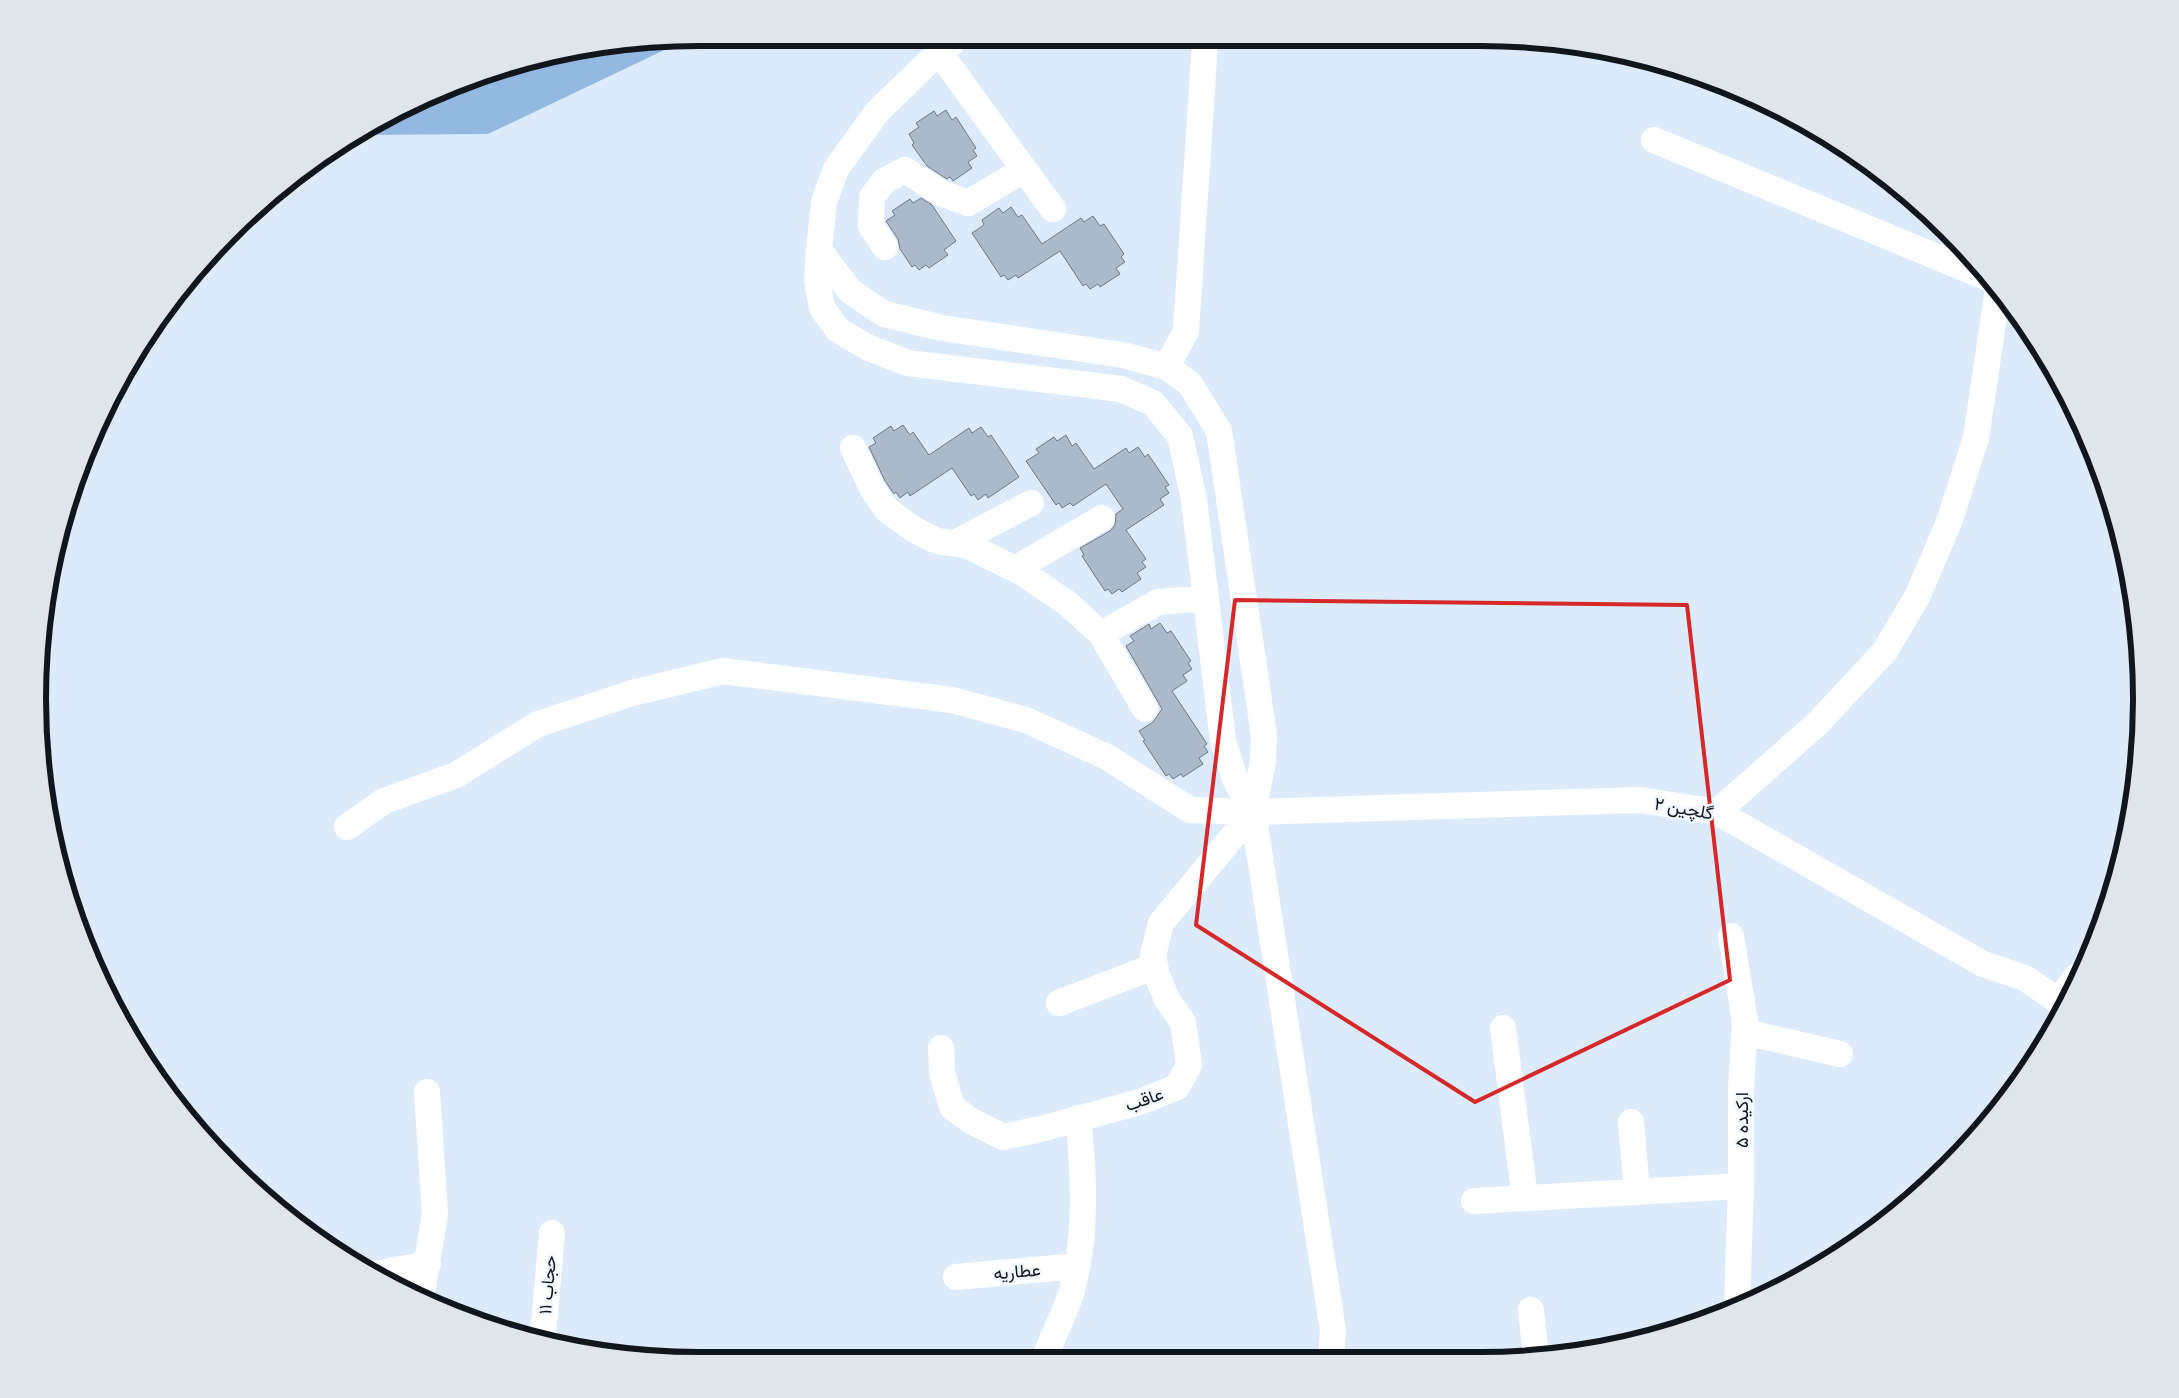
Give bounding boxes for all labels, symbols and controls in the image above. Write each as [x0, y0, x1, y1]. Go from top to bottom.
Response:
street label: گلچین ۲ [1652, 791, 1716, 825]
street label: عاقب [1121, 1081, 1167, 1117]
street label: ارکیده ۵ [1729, 1092, 1754, 1148]
street label: حجاب ۱۱ [532, 1254, 562, 1316]
street label: عطاریه [992, 1256, 1042, 1286]

